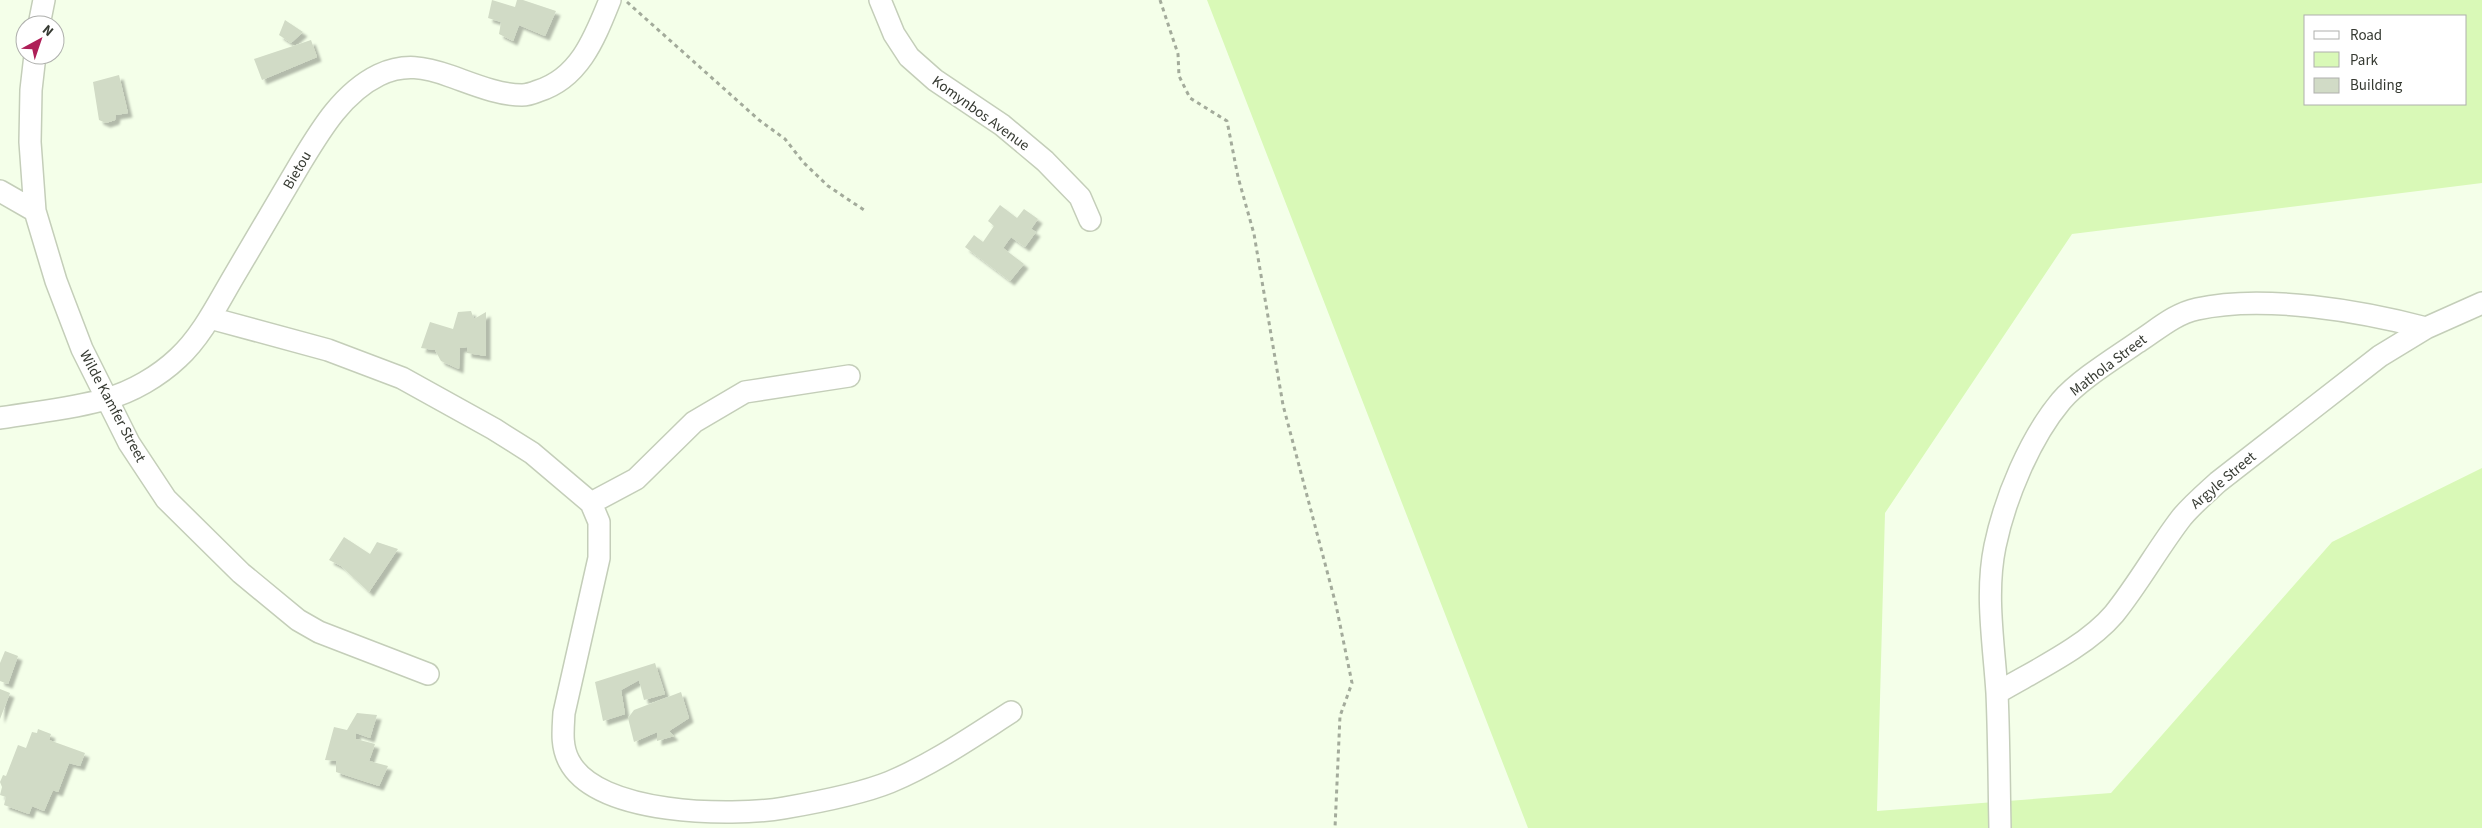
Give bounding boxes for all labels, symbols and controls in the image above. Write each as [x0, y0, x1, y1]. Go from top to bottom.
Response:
north arrow [15, 15, 65, 65]
legend [2304, 15, 2467, 105]
text: N [38, 20, 58, 41]
text: Road [2350, 25, 2382, 46]
text: Park [2350, 50, 2379, 71]
street label: Komynbos Avenue [928, 71, 1034, 156]
text: Building [2350, 75, 2403, 96]
street label: Bietou [278, 147, 317, 193]
street label: Mathola Street [2065, 329, 2151, 401]
street label: Wilde Kamfer Street [74, 346, 151, 466]
street label: Argyle Street [2186, 447, 2261, 514]

